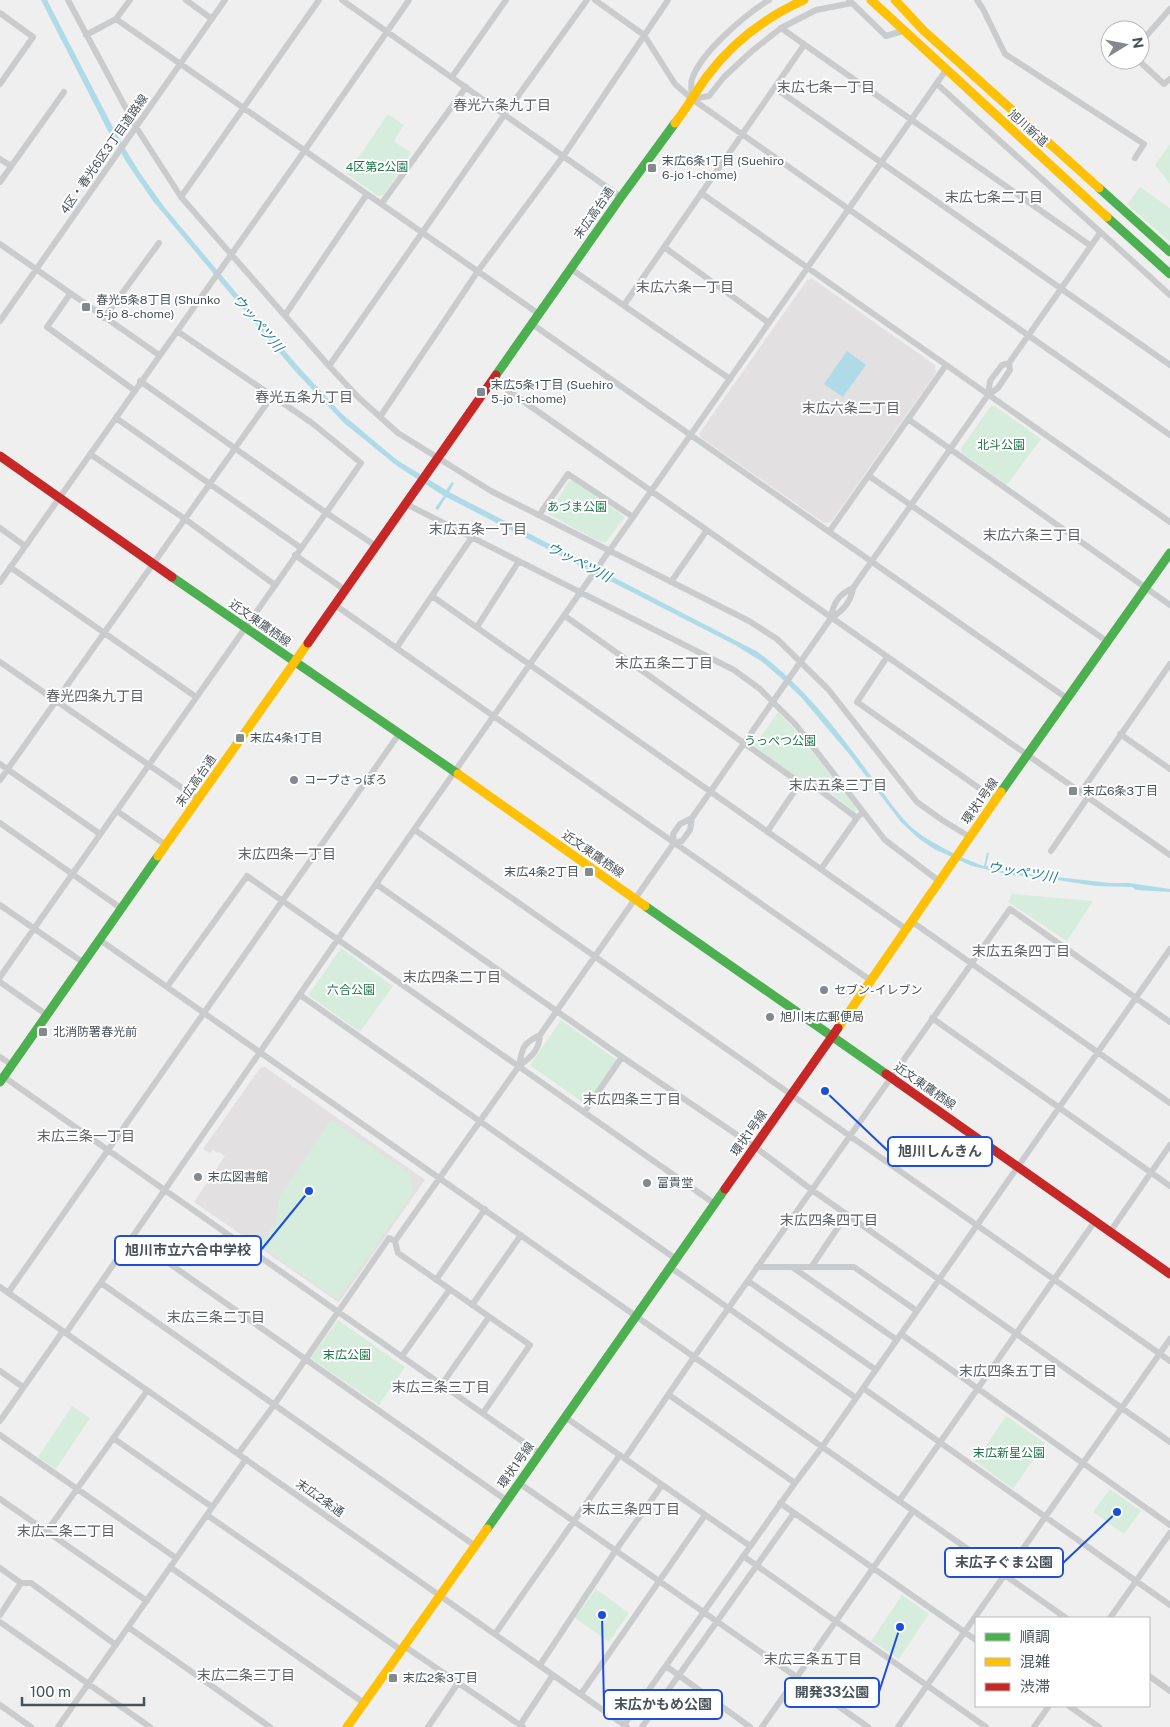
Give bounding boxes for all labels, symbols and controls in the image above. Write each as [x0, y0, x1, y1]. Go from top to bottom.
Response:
north arrow [1100, 20, 1150, 70]
text: N [1129, 36, 1147, 50]
district label: 末広七条一丁目 [777, 79, 875, 95]
street label: 4区・春光6区3丁目道路線 [57, 92, 151, 216]
district label: 春光六条九丁目 [453, 97, 551, 113]
street label: 旭川新道 [1005, 107, 1051, 149]
place label: 末広6条1丁目 (Suehiro 6-jo 1-chome) [662, 154, 784, 182]
park label: 4区第2公園 [346, 160, 408, 174]
marker: 末広6条1丁目 (Suehiro 6-jo 1-chome) [646, 162, 658, 174]
street label: 末広高台通 [571, 184, 617, 242]
district label: 末広七条二丁目 [945, 189, 1043, 205]
district label: 末広六条一丁目 [636, 279, 734, 295]
water label: ウッペツ川 [229, 291, 288, 356]
place label: 春光5条8丁目 (Shunko 5-jo 8-chome) [96, 293, 220, 321]
marker: 春光5条8丁目 (Shunko 5-jo 8-chome) [80, 301, 92, 313]
place label: 末広5条1丁目 (Suehiro 5-jo 1-chome) [491, 378, 613, 406]
marker: 末広5条1丁目 (Suehiro 5-jo 1-chome) [475, 386, 487, 398]
district label: 春光五条九丁目 [255, 389, 353, 405]
district label: 末広六条二丁目 [802, 400, 900, 416]
park label: 北斗公園 [977, 438, 1025, 452]
park label: あづま公園 [547, 500, 607, 514]
district label: 末広五条一丁目 [429, 521, 527, 537]
district label: 末広六条三丁目 [983, 527, 1081, 543]
water label: ウッペツ川 [544, 539, 616, 586]
street label: 近文東鷹栖線 [226, 597, 294, 649]
district label: 末広五条二丁目 [615, 655, 713, 671]
district label: 春光四条九丁目 [46, 688, 144, 704]
place label: 末広4条1丁目 [250, 731, 322, 745]
marker: 末広4条1丁目 [234, 732, 246, 744]
park label: うっぺつ公園 [744, 734, 816, 748]
street label: 末広高台通 [173, 752, 219, 810]
place label: コープさっぽろ [304, 773, 387, 787]
marker: コープさっぽろ [288, 774, 300, 786]
street label: 環状1号線 [959, 775, 1001, 827]
district label: 末広五条三丁目 [789, 777, 887, 793]
place label: 末広6条3丁目 [1083, 784, 1158, 798]
marker: 末広6条3丁目 [1067, 785, 1079, 797]
street label: 近文東鷹栖線 [559, 828, 627, 880]
district label: 末広四条一丁目 [238, 846, 336, 862]
water label: ウッペツ川 [986, 859, 1060, 886]
place label: 末広4条2丁目 [504, 865, 579, 879]
marker: 末広4条2丁目 [583, 866, 595, 878]
district label: 末広五条四丁目 [972, 943, 1070, 959]
district label: 末広四条二丁目 [403, 969, 501, 985]
park label: 六合公園 [327, 983, 375, 997]
place label: セブン-イレブン [834, 983, 923, 997]
marker: セブン-イレブン [818, 984, 830, 996]
place label: 旭川末広郵便局 [780, 1010, 864, 1024]
marker: 旭川末広郵便局 [764, 1011, 776, 1023]
place label: 北消防署春光前 [53, 1025, 137, 1039]
marker: 北消防署春光前 [37, 1026, 49, 1038]
street label: 近文東鷹栖線 [891, 1060, 959, 1112]
district label: 末広四条三丁目 [583, 1091, 681, 1107]
street label: 環状1号線 [728, 1107, 770, 1159]
district label: 末広三条一丁目 [37, 1128, 135, 1144]
callout: 旭川しんきん [888, 1137, 992, 1166]
text: 旭川しんきん [898, 1143, 982, 1159]
place label: 末広図書館 [208, 1170, 268, 1184]
marker: 末広図書館 [192, 1171, 204, 1183]
place label: 富貴堂 [657, 1176, 693, 1190]
marker: 富貴堂 [641, 1177, 653, 1189]
district label: 末広四条四丁目 [780, 1212, 878, 1228]
callout: 旭川市立六合中学校 [115, 1236, 261, 1265]
text: 旭川市立六合中学校 [125, 1242, 251, 1258]
district label: 末広三条二丁目 [167, 1309, 265, 1325]
park label: 末広公園 [323, 1348, 371, 1362]
district label: 末広四条五丁目 [959, 1363, 1057, 1379]
district label: 末広三条三丁目 [392, 1379, 490, 1395]
street label: 環状1号線 [495, 1439, 537, 1491]
park label: 末広新星公園 [973, 1446, 1045, 1460]
street label: 末広2条通 [293, 1476, 347, 1520]
district label: 末広三条四丁目 [582, 1501, 680, 1517]
district label: 末広二条二丁目 [17, 1523, 115, 1539]
callout: 末広子ぐま公園 [945, 1548, 1063, 1577]
text: 末広子ぐま公園 [955, 1554, 1053, 1570]
legend [975, 1617, 1150, 1707]
text: 順調 [1020, 1628, 1050, 1645]
district label: 末広三条五丁目 [764, 1651, 862, 1667]
text: 混雑 [1020, 1653, 1050, 1670]
district label: 末広二条三丁目 [197, 1667, 295, 1683]
place label: 末広2条3丁目 [403, 1671, 478, 1685]
marker: 末広2条3丁目 [387, 1672, 399, 1684]
scale bar [22, 1674, 145, 1706]
callout: 開発33公園 [785, 1678, 879, 1707]
text: 渋滞 [1020, 1678, 1050, 1695]
text: 100 m [30, 1683, 71, 1700]
text: 開発33公園 [795, 1684, 869, 1700]
callout: 末広かもめ公園 [604, 1690, 722, 1719]
text: 末広かもめ公園 [614, 1696, 712, 1712]

